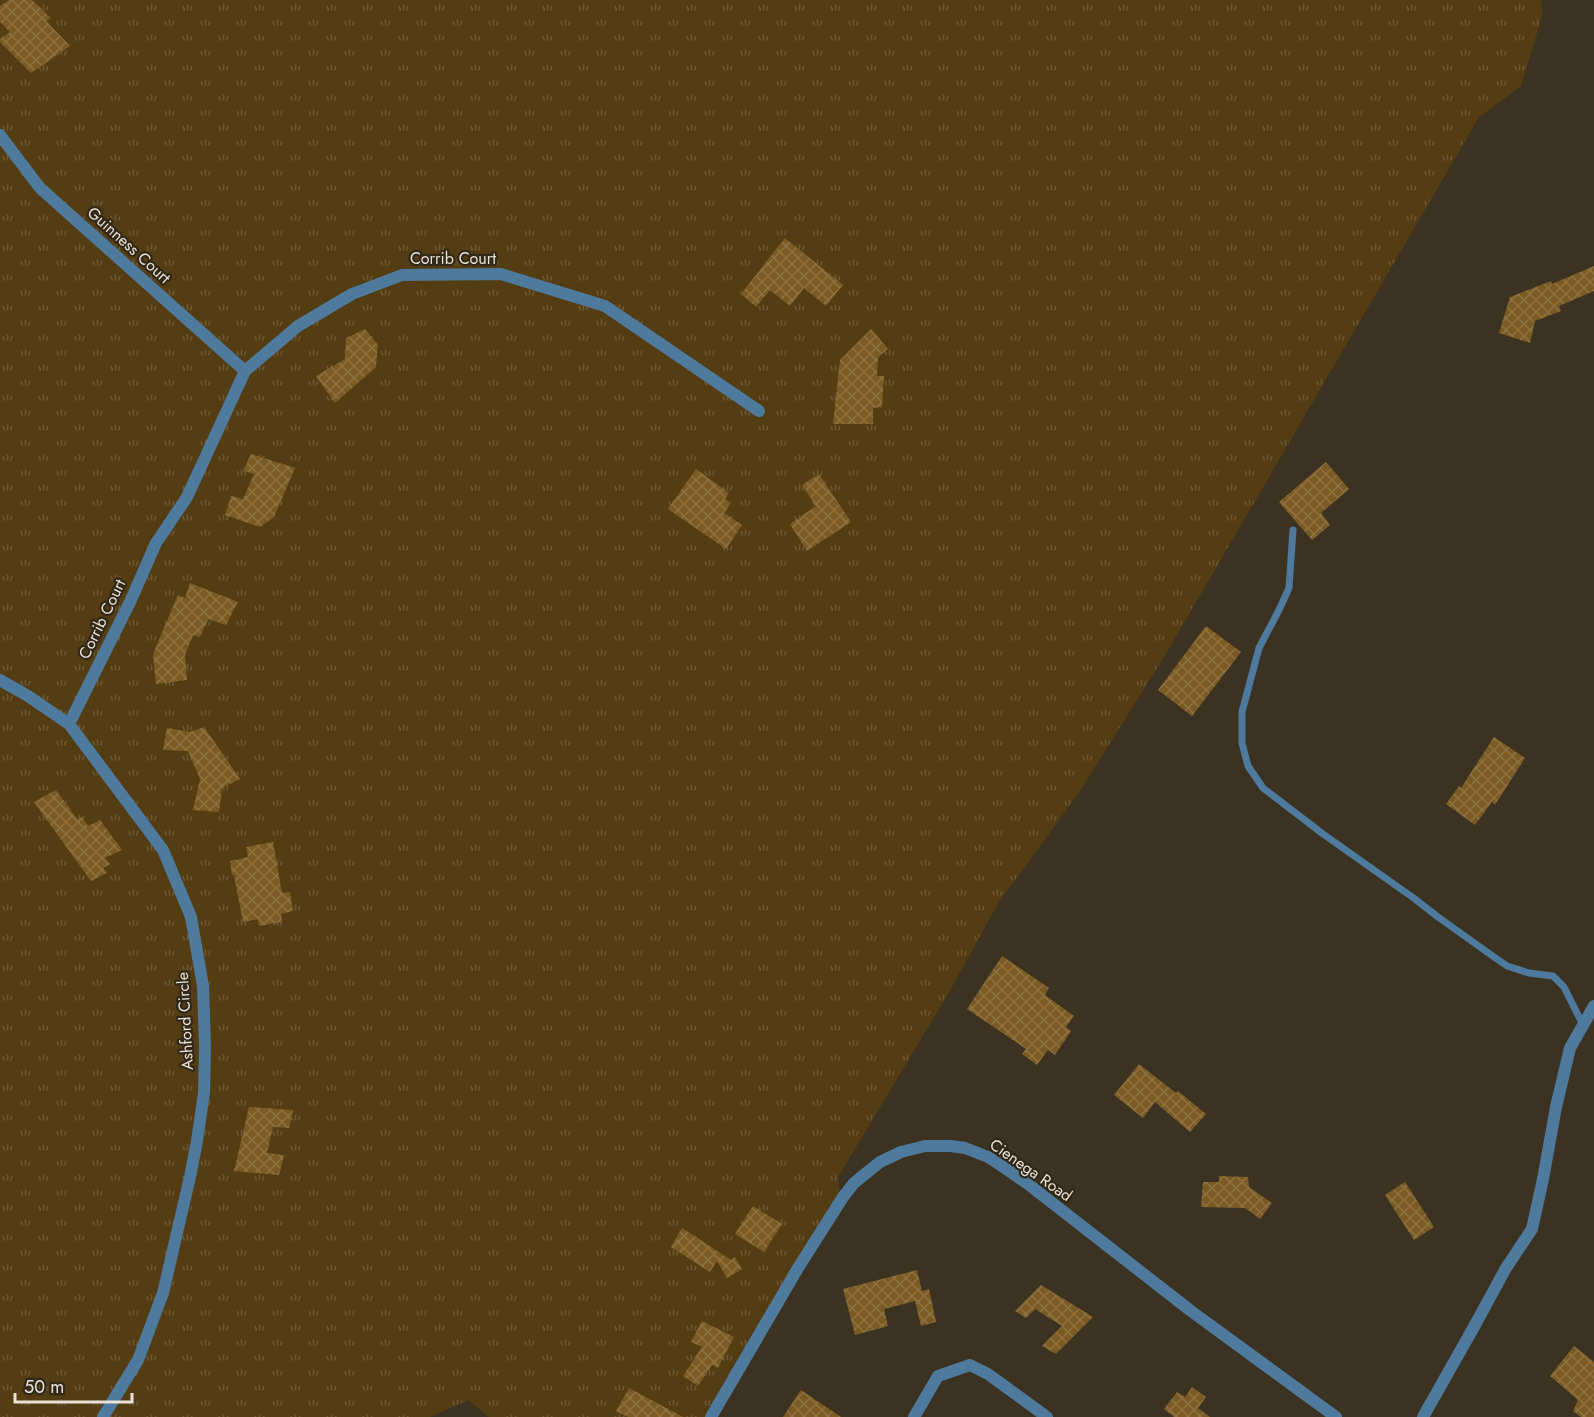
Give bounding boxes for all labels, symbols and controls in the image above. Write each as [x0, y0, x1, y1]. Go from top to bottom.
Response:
street label: Guinness Court [82, 201, 176, 289]
street label: Corrib Court [410, 247, 496, 270]
street label: Corrib Court [73, 575, 131, 663]
street label: Ashford Circle [171, 971, 199, 1071]
street label: Cienega Road [985, 1133, 1077, 1207]
scale bar [15, 1366, 132, 1404]
text: 50 m [24, 1374, 64, 1400]

